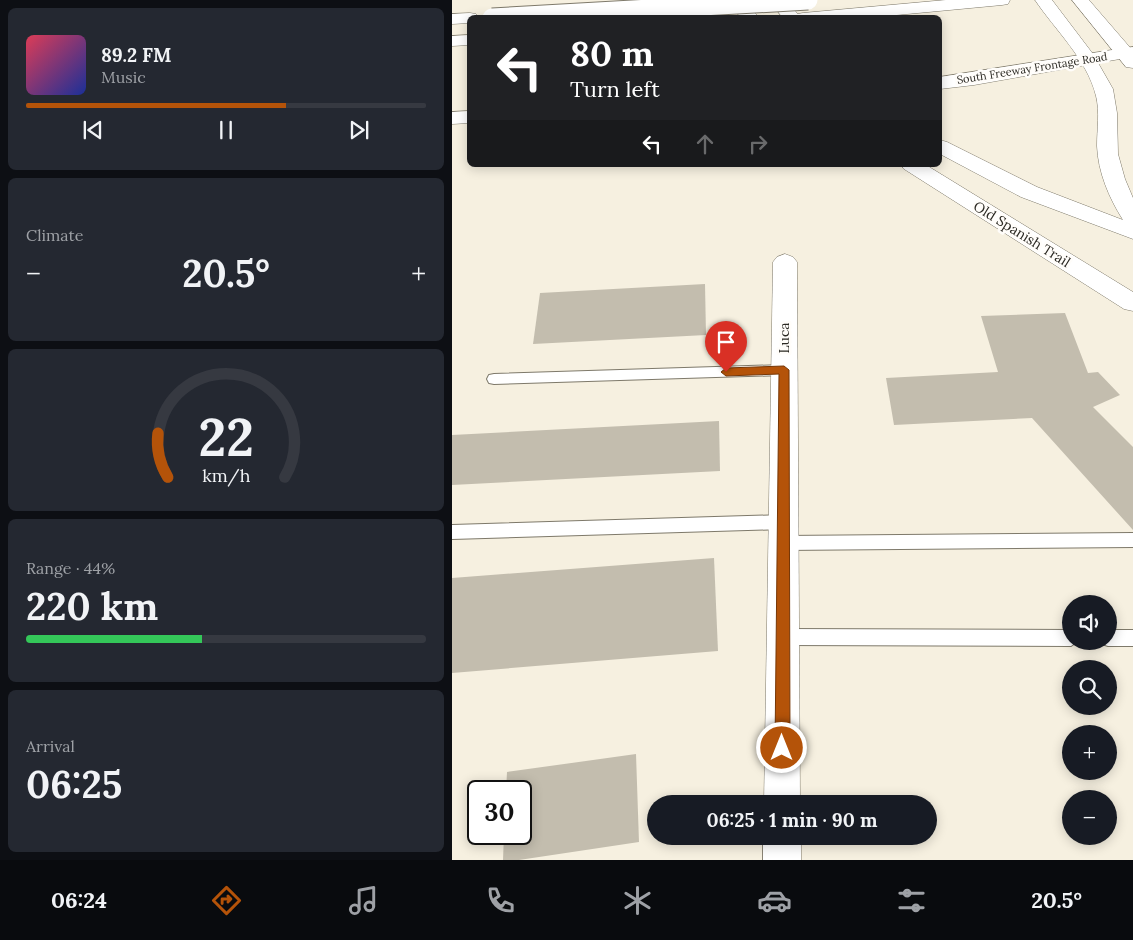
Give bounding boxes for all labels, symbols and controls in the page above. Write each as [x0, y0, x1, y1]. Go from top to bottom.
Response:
text: 80 m [570, 31, 654, 76]
icon: left [487, 35, 552, 100]
text: 89.2 FM [101, 43, 171, 67]
street label: South Freeway Frontage Road [956, 49, 1109, 87]
text: Music [101, 67, 146, 87]
text: Turn left [570, 75, 660, 103]
icon: previous [79, 116, 107, 144]
icon: pause [212, 116, 240, 144]
icon: next [345, 116, 373, 144]
icon: left [638, 130, 666, 158]
icon: ahead [691, 130, 719, 158]
icon: right [744, 130, 772, 158]
street label: Old Spanish Trail [970, 197, 1074, 271]
text: Climate [26, 225, 83, 245]
text: 20.5° [182, 249, 270, 297]
text: − [26, 256, 41, 292]
text: + [411, 256, 426, 292]
pin [705, 321, 747, 372]
street label: Luca [775, 322, 793, 354]
icon: arrive [712, 328, 740, 356]
text: 22 [198, 404, 254, 470]
text: km/h [202, 464, 250, 487]
text: Range · 44% [26, 558, 115, 578]
text: 220 km [26, 582, 158, 630]
map controls [1062, 595, 1117, 845]
button: sound [1062, 595, 1117, 650]
button: search [1062, 660, 1117, 715]
position arrow [755, 721, 807, 773]
button: + [1062, 725, 1117, 780]
text: Arrival [26, 736, 75, 756]
text: 06:25 [26, 760, 122, 808]
speed limit sign: 30 [467, 780, 532, 845]
button: − [1062, 790, 1117, 845]
text: 06:25 · 1 min · 90 m [707, 808, 877, 832]
icon: directions [209, 883, 244, 918]
icon: music [346, 883, 381, 918]
icon: phone [483, 883, 518, 918]
icon: climate [620, 883, 655, 918]
icon: car [757, 883, 792, 918]
icon: filters [894, 883, 929, 918]
text: 06:24 [51, 886, 107, 914]
text: 20.5° [1031, 886, 1082, 914]

